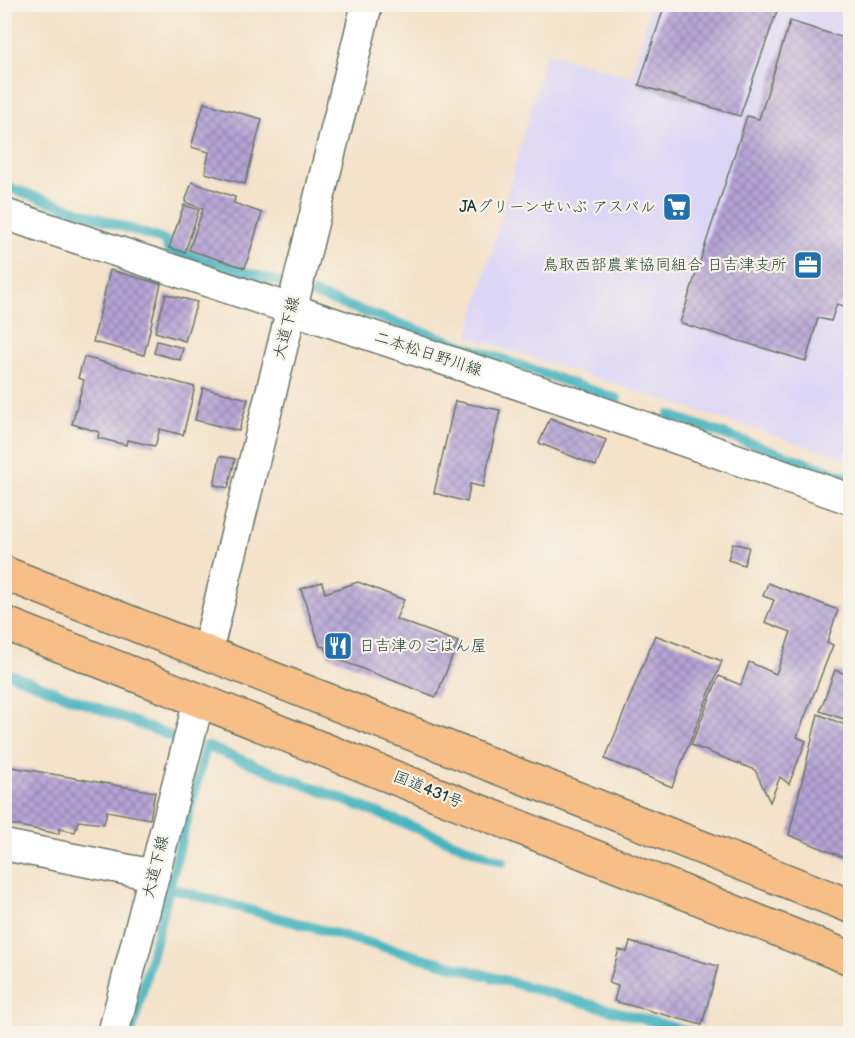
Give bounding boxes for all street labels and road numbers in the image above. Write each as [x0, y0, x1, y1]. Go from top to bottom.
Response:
street label: 大道下線 [270, 295, 304, 361]
street label: 二本松日野川線 [372, 328, 484, 380]
street label: 国道431号 [390, 767, 466, 813]
street label: 大道下線 [139, 834, 173, 900]

